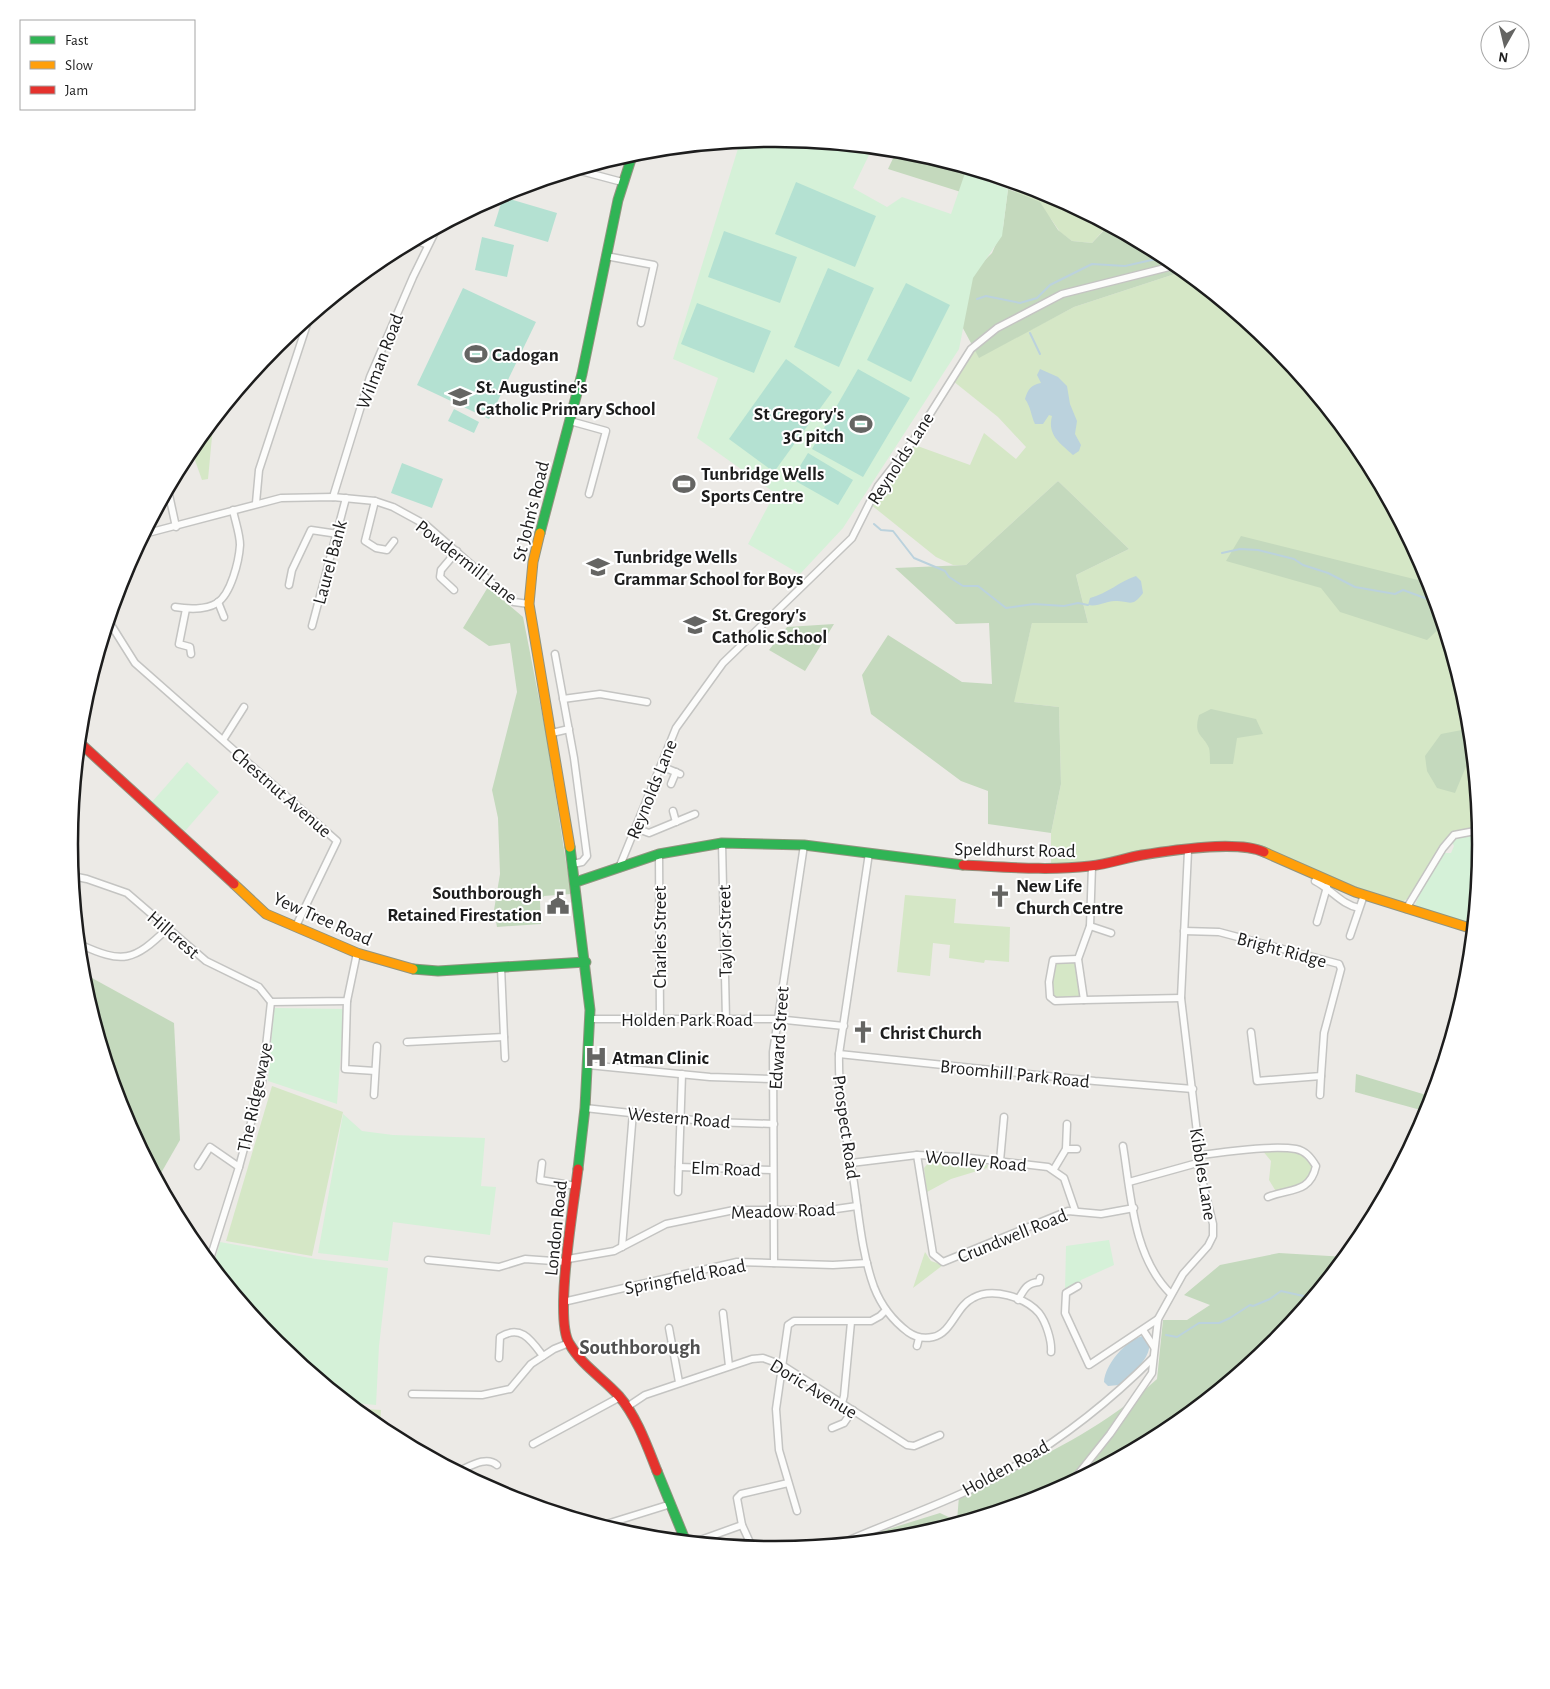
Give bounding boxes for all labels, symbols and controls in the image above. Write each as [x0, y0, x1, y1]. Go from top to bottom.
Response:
legend [20, 20, 195, 110]
north arrow [1480, 20, 1530, 70]
text: Fast [65, 33, 89, 48]
text: N [1498, 49, 1509, 64]
text: Slow [65, 58, 93, 73]
text: Jam [65, 83, 88, 98]
street label: Wilman Road [353, 311, 407, 412]
sports icon: Cadogan [463, 341, 489, 367]
place label: Cadogan [492, 346, 559, 365]
place label: St. Augustine's Catholic Primary School [476, 378, 656, 419]
school or university icon: St. Augustine's Catholic Primary School [447, 384, 473, 410]
place label: St Gregory's 3G pitch [754, 405, 844, 446]
street label: Reynolds Lane [865, 409, 938, 508]
sports icon: St Gregory's 3G pitch [848, 411, 874, 437]
street label: St John's Road [510, 459, 553, 563]
place label: Tunbridge Wells Sports Centre [701, 465, 824, 506]
sports icon: Tunbridge Wells Sports Centre [671, 471, 697, 497]
street label: Powdermill Lane [412, 517, 520, 607]
street label: Laurel Bank [310, 518, 351, 606]
place label: Tunbridge Wells Grammar School for Boys [614, 548, 803, 589]
school or university icon: Tunbridge Wells Grammar School for Boys [585, 554, 611, 580]
place label: St. Gregory's Catholic School [712, 606, 827, 647]
school or university icon: St. Gregory's Catholic School [682, 612, 708, 638]
street label: Reynolds Lane [624, 737, 681, 842]
street label: Chestnut Avenue [227, 745, 335, 842]
street label: Speldhurst Road [954, 840, 1076, 861]
place label: New Life Church Centre [1016, 877, 1123, 918]
church icon: New Life Church Centre [987, 883, 1013, 909]
place label: Southborough Retained Firestation [387, 884, 542, 925]
street label: Taylor Street [715, 885, 736, 977]
street label: Charles Street [651, 886, 670, 988]
street label: Yew Tree Road [270, 889, 375, 950]
public building icon: Southborough Retained Firestation [545, 890, 571, 916]
street label: Hillcrest [143, 908, 203, 963]
street label: Bright Ridge [1235, 929, 1329, 972]
street label: Edward Street [766, 986, 793, 1090]
street label: Holden Park Road [621, 1011, 753, 1030]
church icon: Christ Church [850, 1019, 876, 1045]
place label: Christ Church [880, 1024, 982, 1043]
street label: The Ridgewaye [235, 1041, 276, 1154]
hospital icon: Atman Clinic [583, 1044, 609, 1070]
place label: Atman Clinic [612, 1049, 710, 1068]
street label: Broomhill Park Road [939, 1057, 1091, 1092]
street label: Prospect Road [829, 1074, 862, 1181]
street label: Western Road [627, 1105, 731, 1132]
street label: Kibbles Lane [1186, 1127, 1219, 1222]
street label: Woolley Road [924, 1148, 1028, 1175]
street label: Elm Road [691, 1159, 761, 1180]
street label: London Road [542, 1179, 571, 1277]
street label: Meadow Road [730, 1200, 836, 1223]
street label: Crundwell Road [955, 1206, 1070, 1267]
street label: Springfield Road [623, 1256, 748, 1299]
district label: Southborough [579, 1337, 701, 1358]
street label: Doric Avenue [766, 1356, 860, 1423]
street label: Holden Road [959, 1437, 1052, 1500]

